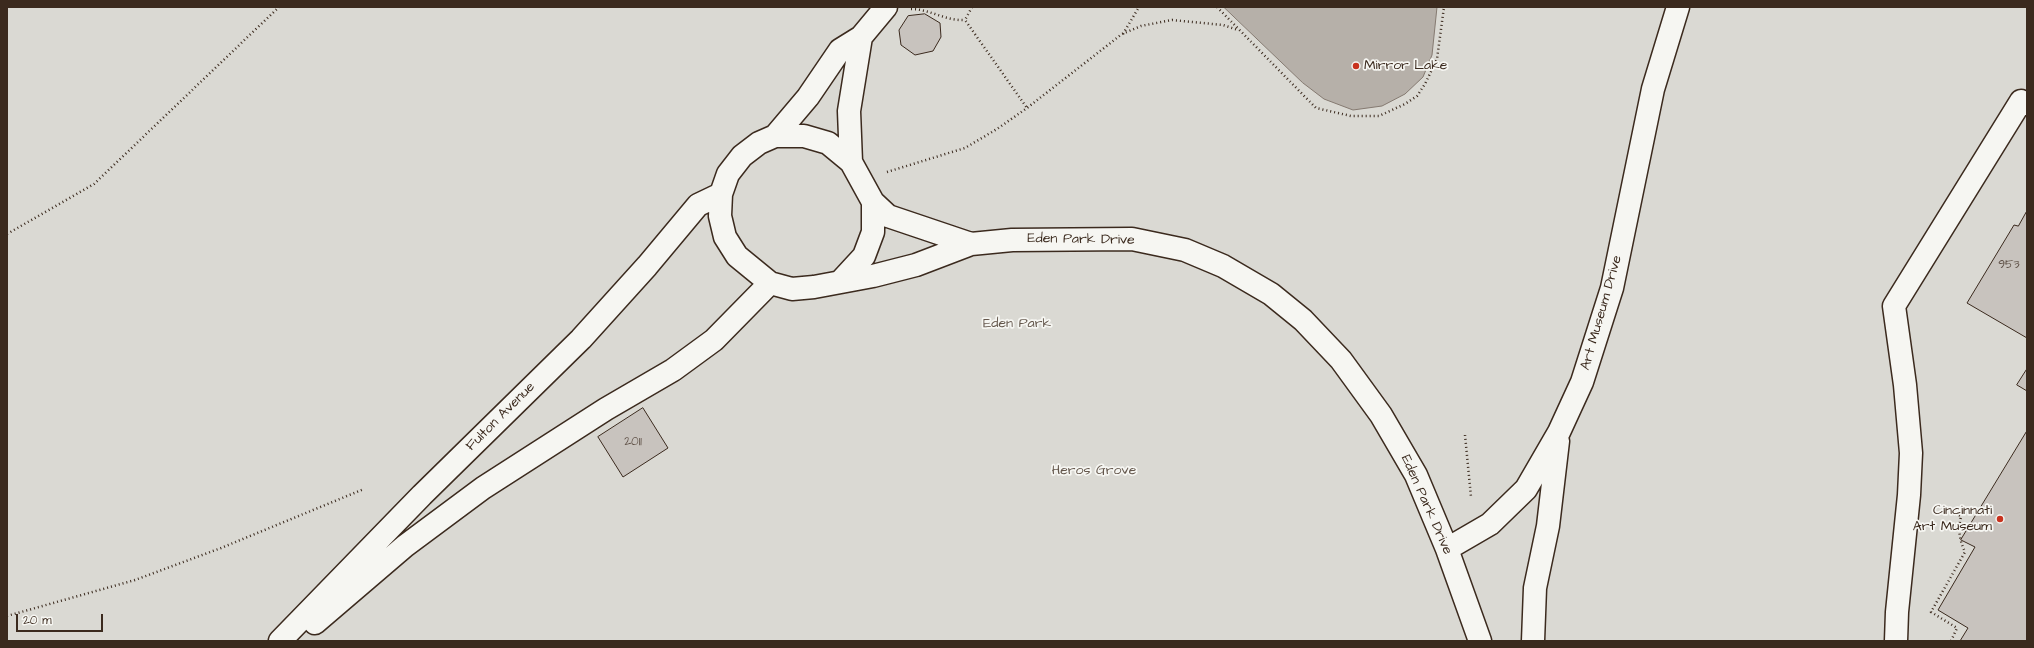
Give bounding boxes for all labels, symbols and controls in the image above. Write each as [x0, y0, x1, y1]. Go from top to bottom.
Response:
place label: Mirror Lake [1364, 58, 1447, 74]
marker: Mirror Lake [1351, 61, 1361, 71]
street label: Eden Park Drive [1027, 231, 1135, 249]
street label: Art Museum Drive [1578, 254, 1626, 372]
house number: 953 [1998, 258, 2020, 272]
park label: Eden Park [983, 316, 1051, 332]
street label: Fulton Avenue [463, 379, 539, 455]
house number: 2011 [624, 435, 642, 449]
street label: Eden Park Drive [1396, 453, 1456, 557]
park label: Heros Grove [1052, 463, 1136, 479]
place label: Cincinnati Art Museum [1913, 503, 1992, 536]
marker: Cincinnati Art Museum [1995, 514, 2005, 524]
scale bar [18, 606, 105, 632]
text: 20 m [23, 612, 52, 629]

